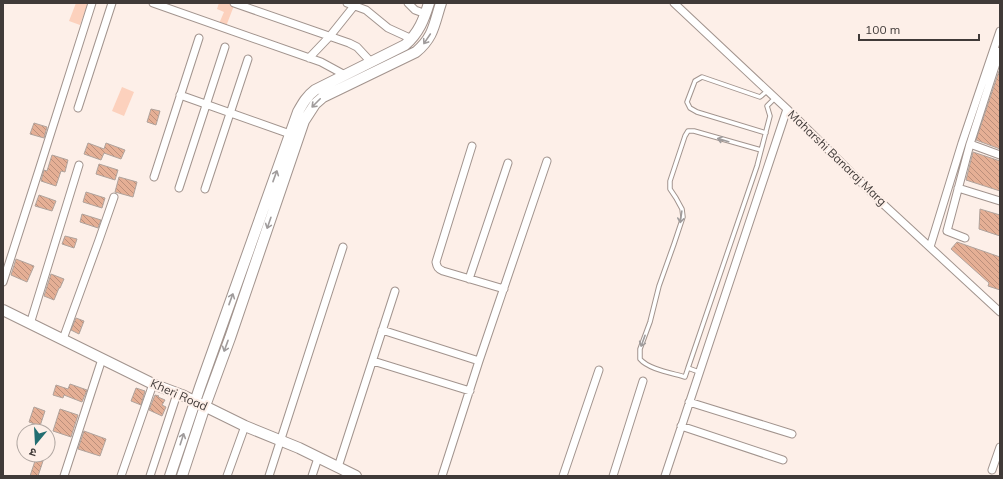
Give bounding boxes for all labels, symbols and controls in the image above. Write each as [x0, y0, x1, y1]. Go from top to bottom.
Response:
scale bar [859, 16, 979, 42]
text: 100 m [865, 22, 900, 37]
one-way arrow [423, 33, 431, 45]
one-way arrow [311, 99, 321, 108]
street label: Maharshi Banaraj Marg [785, 107, 890, 209]
one-way arrow [717, 135, 730, 143]
one-way arrow [272, 170, 279, 183]
one-way arrow [677, 211, 685, 224]
one-way arrow [264, 217, 272, 229]
one-way arrow [228, 293, 236, 305]
one-way arrow [639, 335, 646, 348]
one-way arrow [222, 340, 230, 352]
street label: Kheri Road [148, 375, 210, 414]
north arrow [16, 423, 56, 463]
one-way arrow [179, 433, 187, 445]
text: उ [27, 445, 38, 460]

